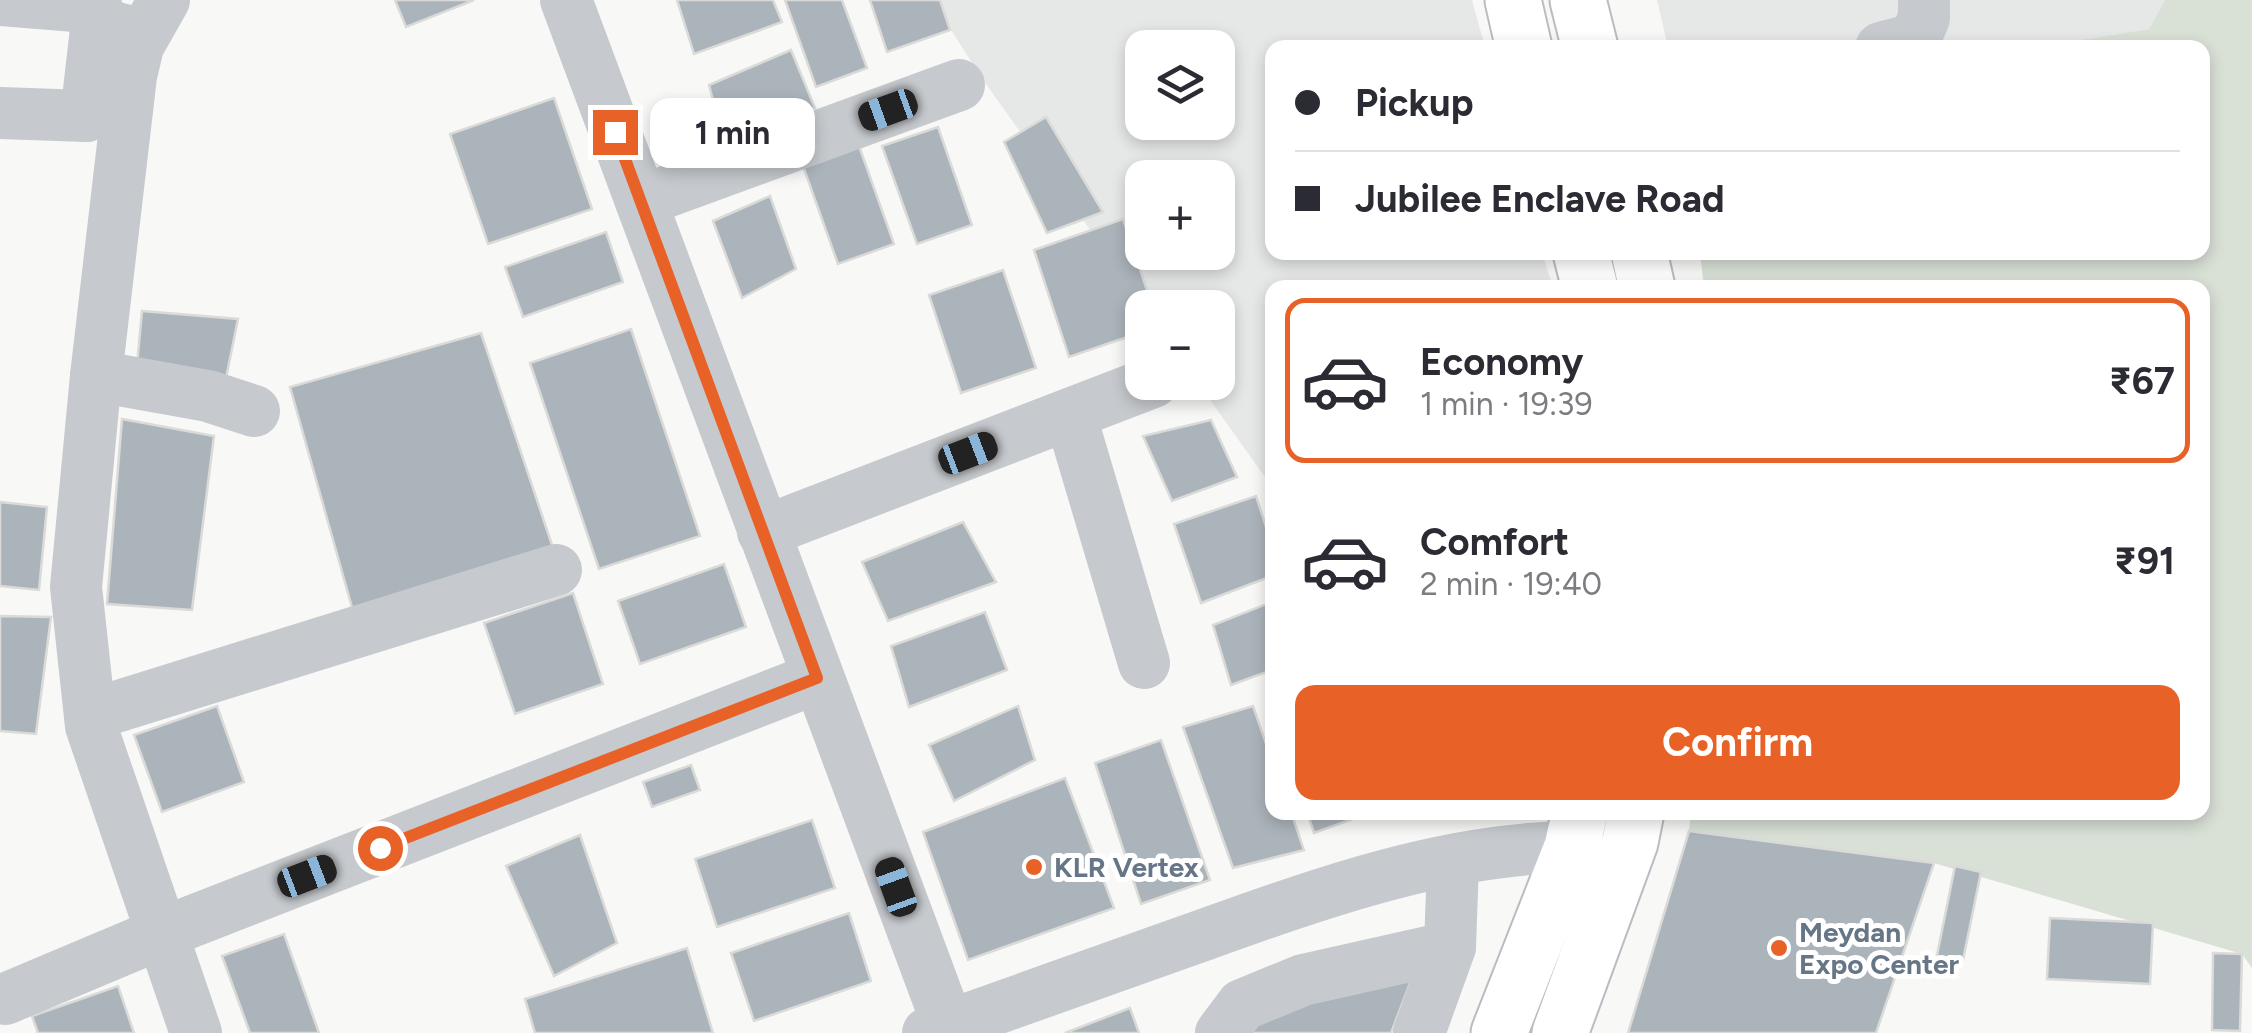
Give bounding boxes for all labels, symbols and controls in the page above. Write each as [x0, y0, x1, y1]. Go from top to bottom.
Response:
map controls [1125, 30, 1235, 400]
button: layers [1125, 30, 1235, 140]
text: Pickup [1355, 80, 1473, 126]
car [855, 86, 921, 134]
callout: 1 min [650, 97, 815, 167]
route end [593, 110, 638, 155]
text: 1 min [695, 114, 770, 152]
button: + [1125, 160, 1235, 270]
text: Jubilee Enclave Road [1355, 176, 1725, 222]
button: − [1125, 290, 1235, 400]
icon: car [1300, 336, 1390, 426]
text: Economy [1420, 339, 1583, 385]
text: ₹67 [2109, 358, 2175, 404]
text: 1 min · 19:39 [1420, 385, 1593, 423]
car [935, 428, 1001, 478]
icon: car [1300, 516, 1390, 606]
text: Comfort [1420, 519, 1569, 565]
text: ₹91 [2114, 538, 2175, 584]
text: 2 min · 19:40 [1420, 565, 1602, 603]
button: Confirm [1295, 685, 2180, 800]
route start [358, 826, 403, 871]
place label: KLR Vertex [1054, 850, 1199, 884]
car [274, 851, 340, 901]
car [872, 854, 920, 920]
marker: KLR Vertex [1023, 856, 1045, 878]
place label: Meydan Expo Center [1799, 915, 1959, 981]
marker: Meydan Expo Center [1768, 937, 1790, 959]

